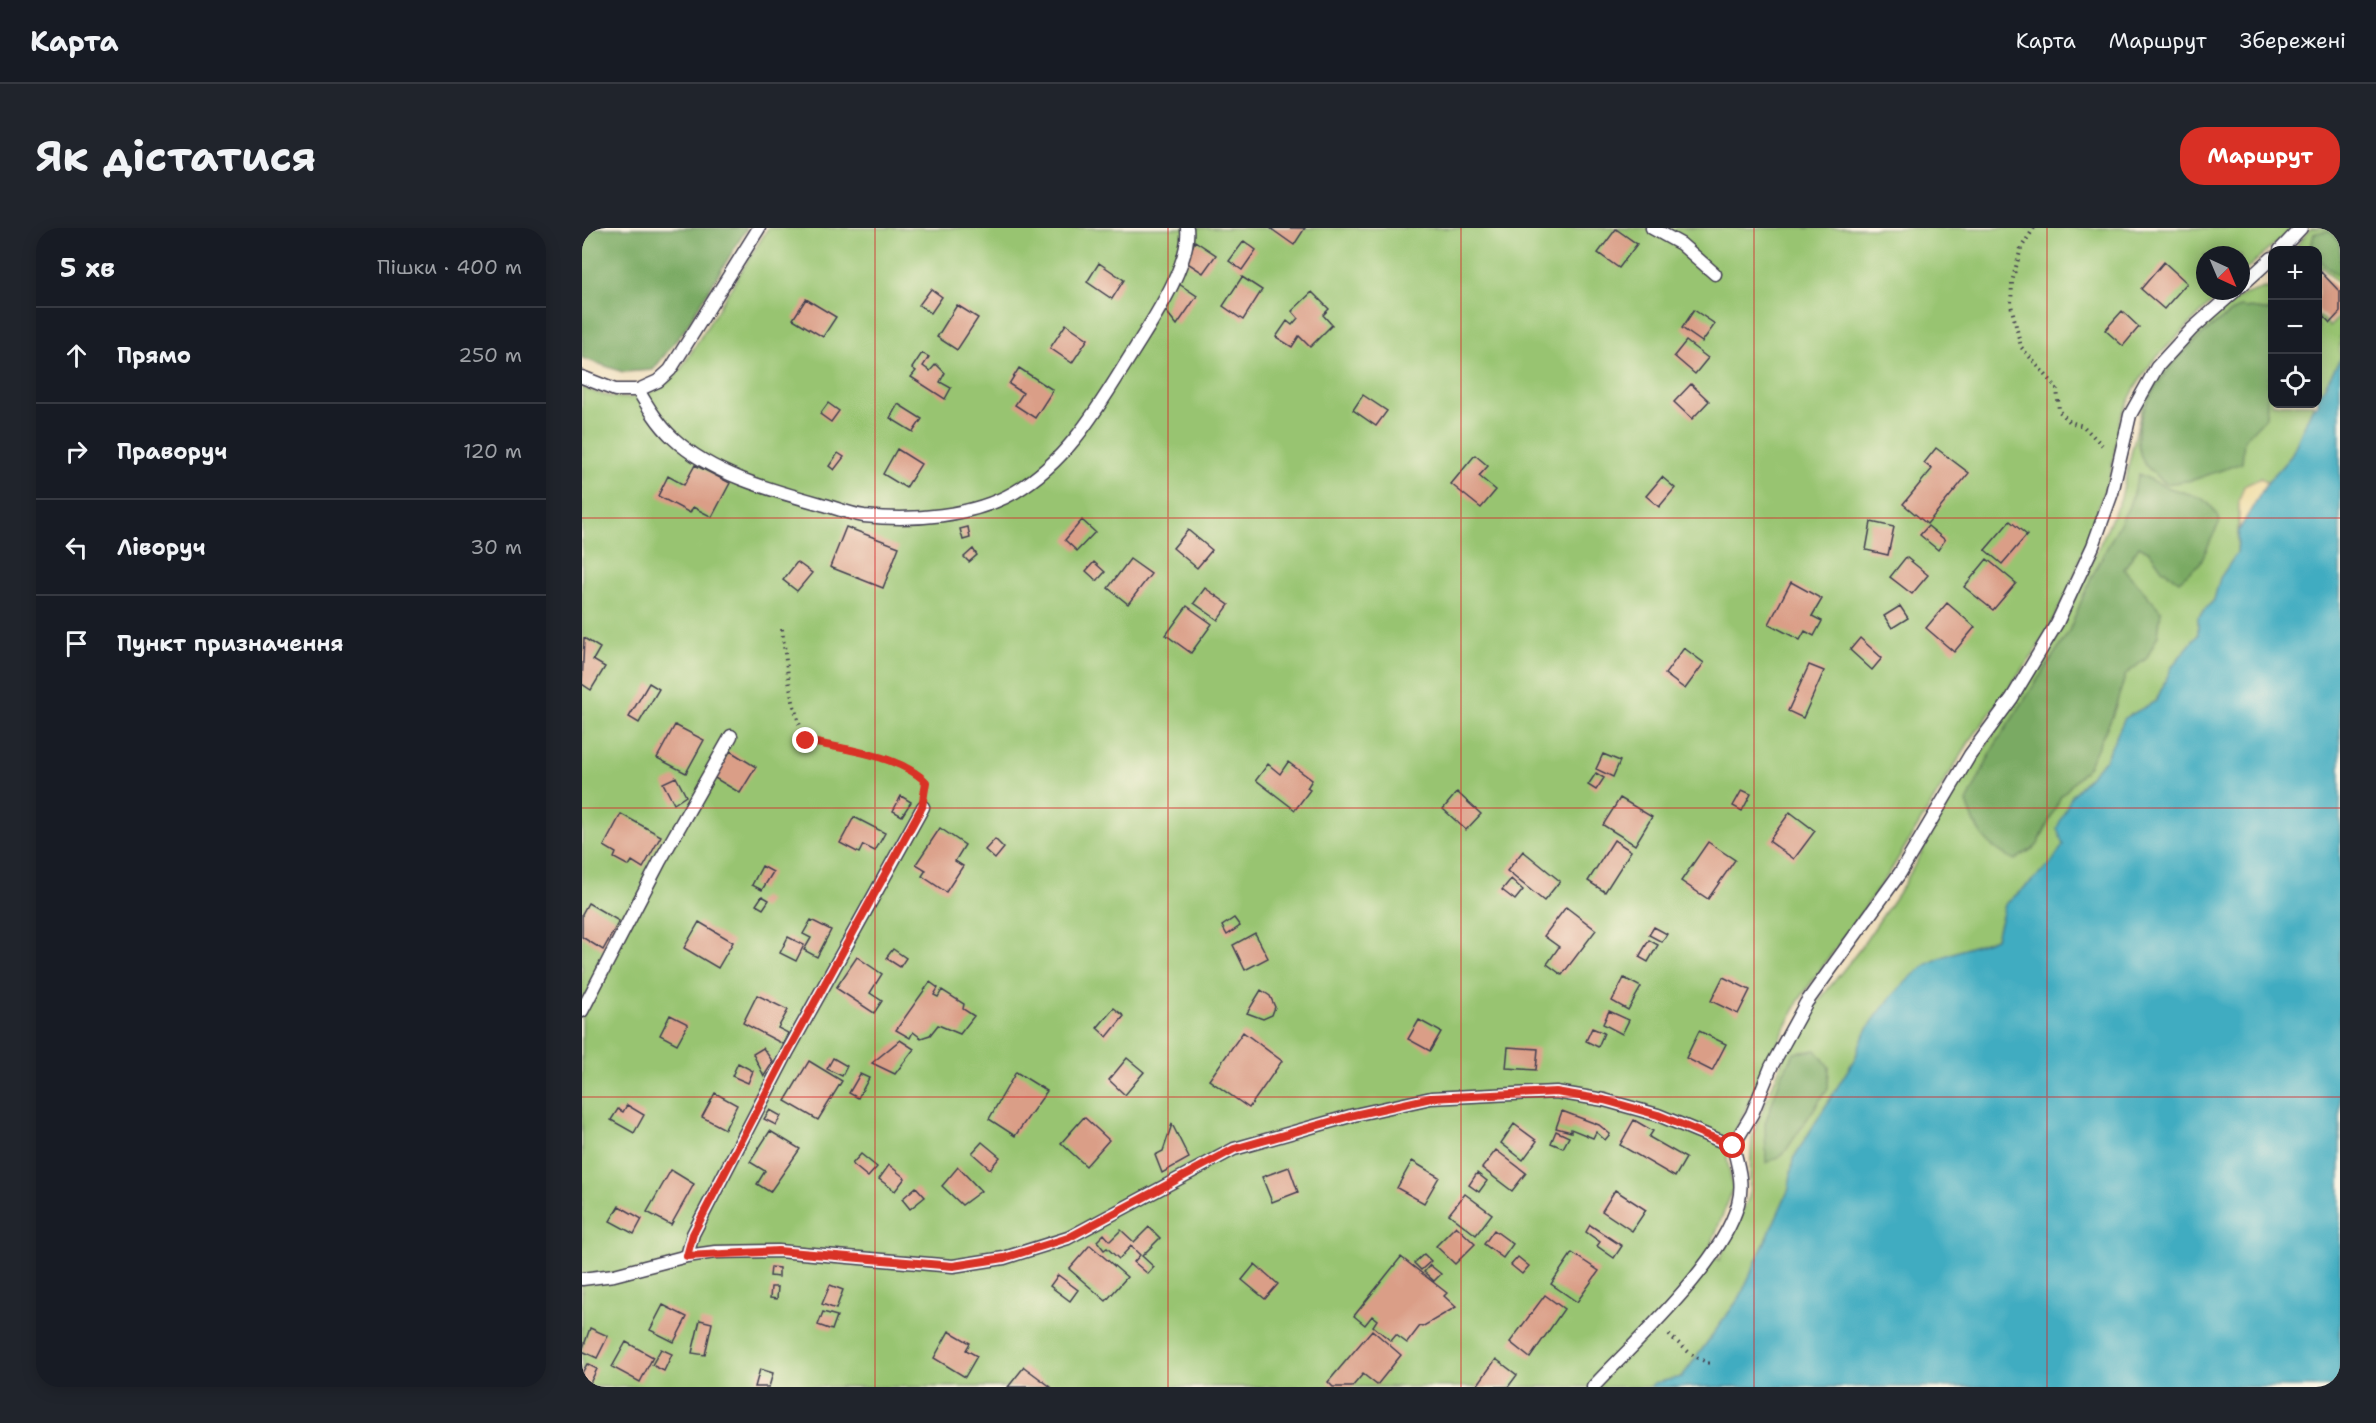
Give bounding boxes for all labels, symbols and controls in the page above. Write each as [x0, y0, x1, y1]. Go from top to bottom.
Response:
text: Карта [30, 22, 119, 60]
text: Карта [2016, 27, 2076, 55]
text: Маршрут [2109, 27, 2207, 55]
text: Збережені [2240, 27, 2346, 55]
button: Маршрут [2180, 127, 2340, 185]
text: Як дістатися [36, 128, 316, 184]
north arrow [2196, 246, 2250, 300]
map controls [2268, 246, 2322, 408]
button: + [2268, 246, 2322, 300]
text: 5 хв [60, 250, 115, 285]
text: Пішки · 400 m [377, 254, 522, 280]
button: − [2268, 300, 2322, 354]
icon: ahead [60, 339, 93, 372]
text: Прямо [117, 341, 191, 370]
text: 250 m [458, 342, 522, 368]
button: locate [2268, 354, 2322, 408]
icon: right [60, 435, 93, 468]
text: Праворуч [117, 437, 227, 466]
text: 120 m [463, 438, 522, 464]
icon: left [60, 531, 93, 564]
text: Ліворуч [117, 533, 205, 562]
text: 30 m [470, 534, 522, 560]
icon: arrive [60, 627, 93, 660]
text: Пункт призначення [117, 629, 344, 658]
route end [792, 727, 818, 753]
route start [1719, 1132, 1745, 1158]

